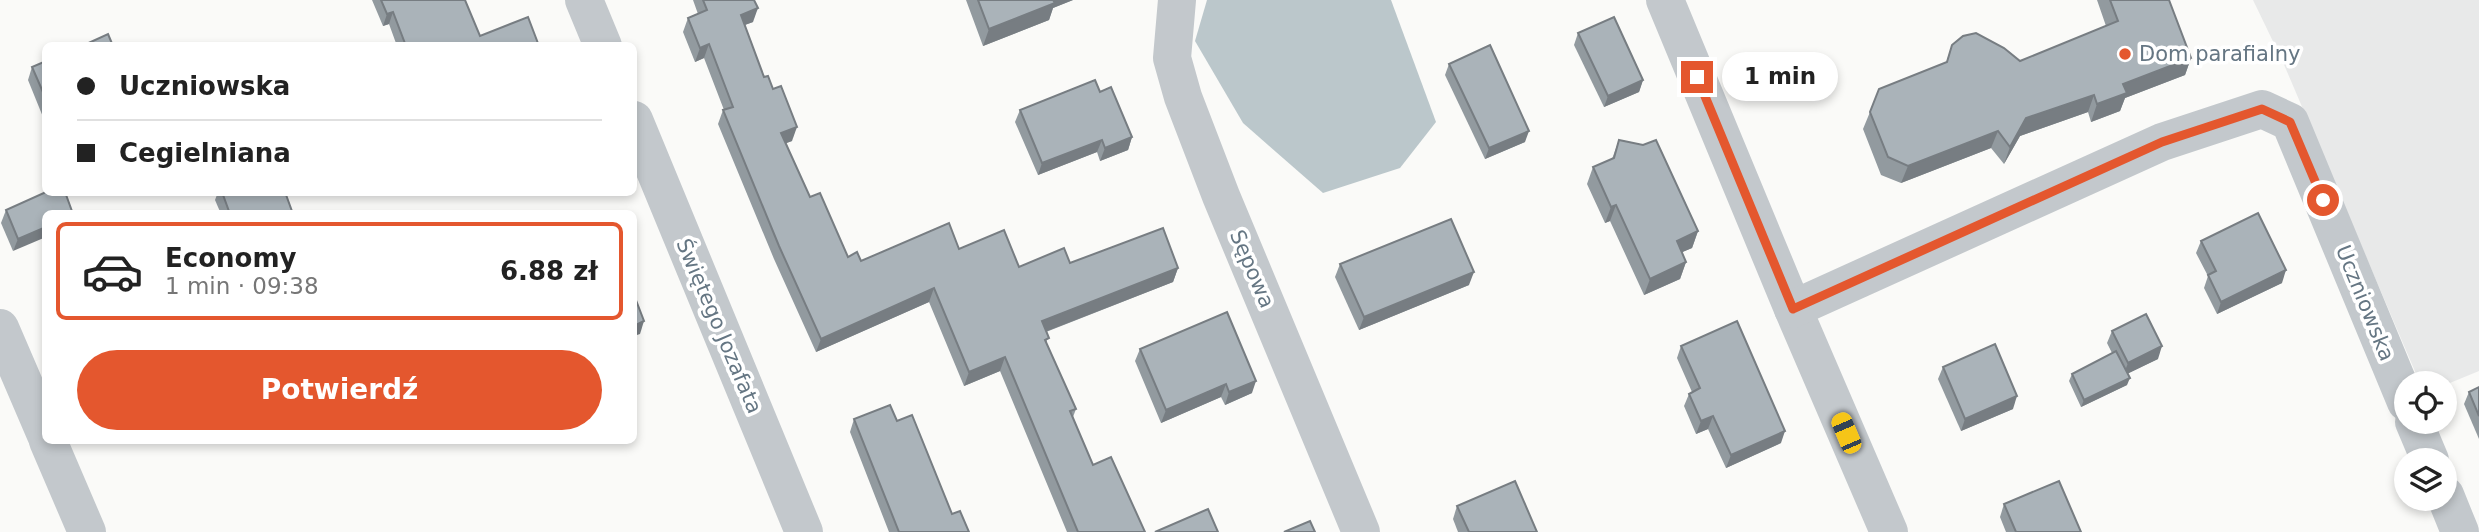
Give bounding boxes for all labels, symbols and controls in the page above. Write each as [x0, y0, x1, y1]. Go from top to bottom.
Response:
place label: Dom parafialny [2139, 42, 2301, 66]
marker: Dom parafialny [2117, 46, 2133, 62]
callout: 1 min [1722, 52, 1837, 102]
route end [1681, 61, 1713, 93]
text: 1 min [1744, 63, 1816, 89]
text: Uczniowska [119, 71, 290, 101]
text: Cegielniana [119, 138, 291, 168]
route start [2307, 184, 2339, 216]
street label: Sępowa [1225, 226, 1279, 312]
street label: Świętego Jozafata [671, 235, 768, 417]
icon: car [81, 240, 144, 303]
street label: Uczniowska [2331, 242, 2399, 364]
text: Economy [165, 243, 296, 273]
text: 6.88 zł [500, 256, 598, 286]
text: 1 min · 09:38 [165, 273, 319, 299]
button: Potwierdź [77, 350, 602, 430]
map controls [2394, 371, 2457, 511]
button: locate [2394, 371, 2457, 434]
car [1829, 410, 1864, 456]
button: layers [2394, 448, 2457, 511]

